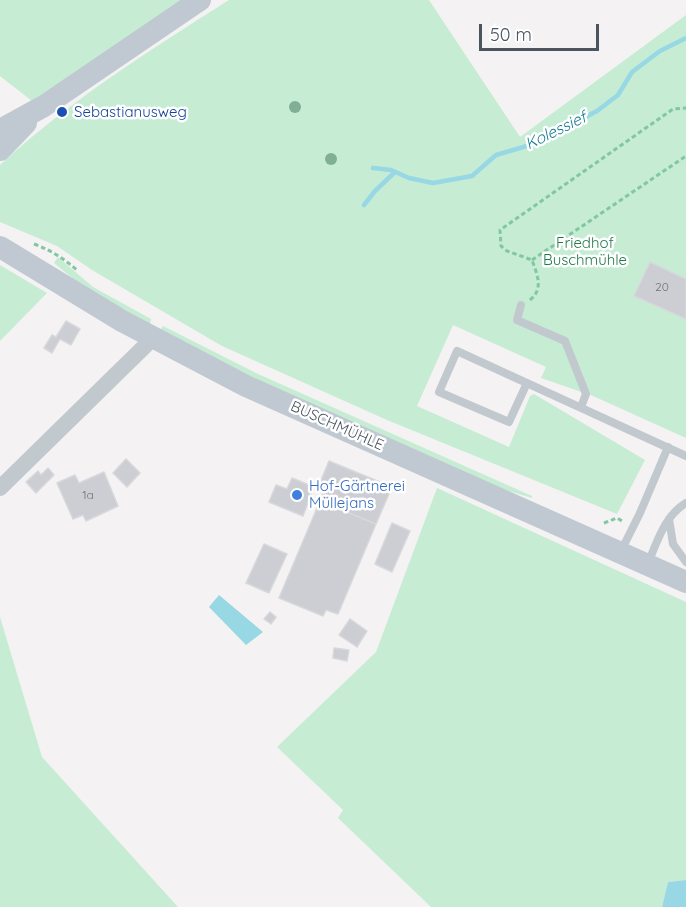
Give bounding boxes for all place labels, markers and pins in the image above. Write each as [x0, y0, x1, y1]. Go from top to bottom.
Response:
place label: Sebastianusweg [74, 103, 187, 121]
marker: Sebastianusweg [55, 105, 69, 119]
place label: Hof-Gärtnerei Müllejans [309, 477, 405, 512]
marker: Hof-Gärtnerei Müllejans [290, 488, 304, 502]

